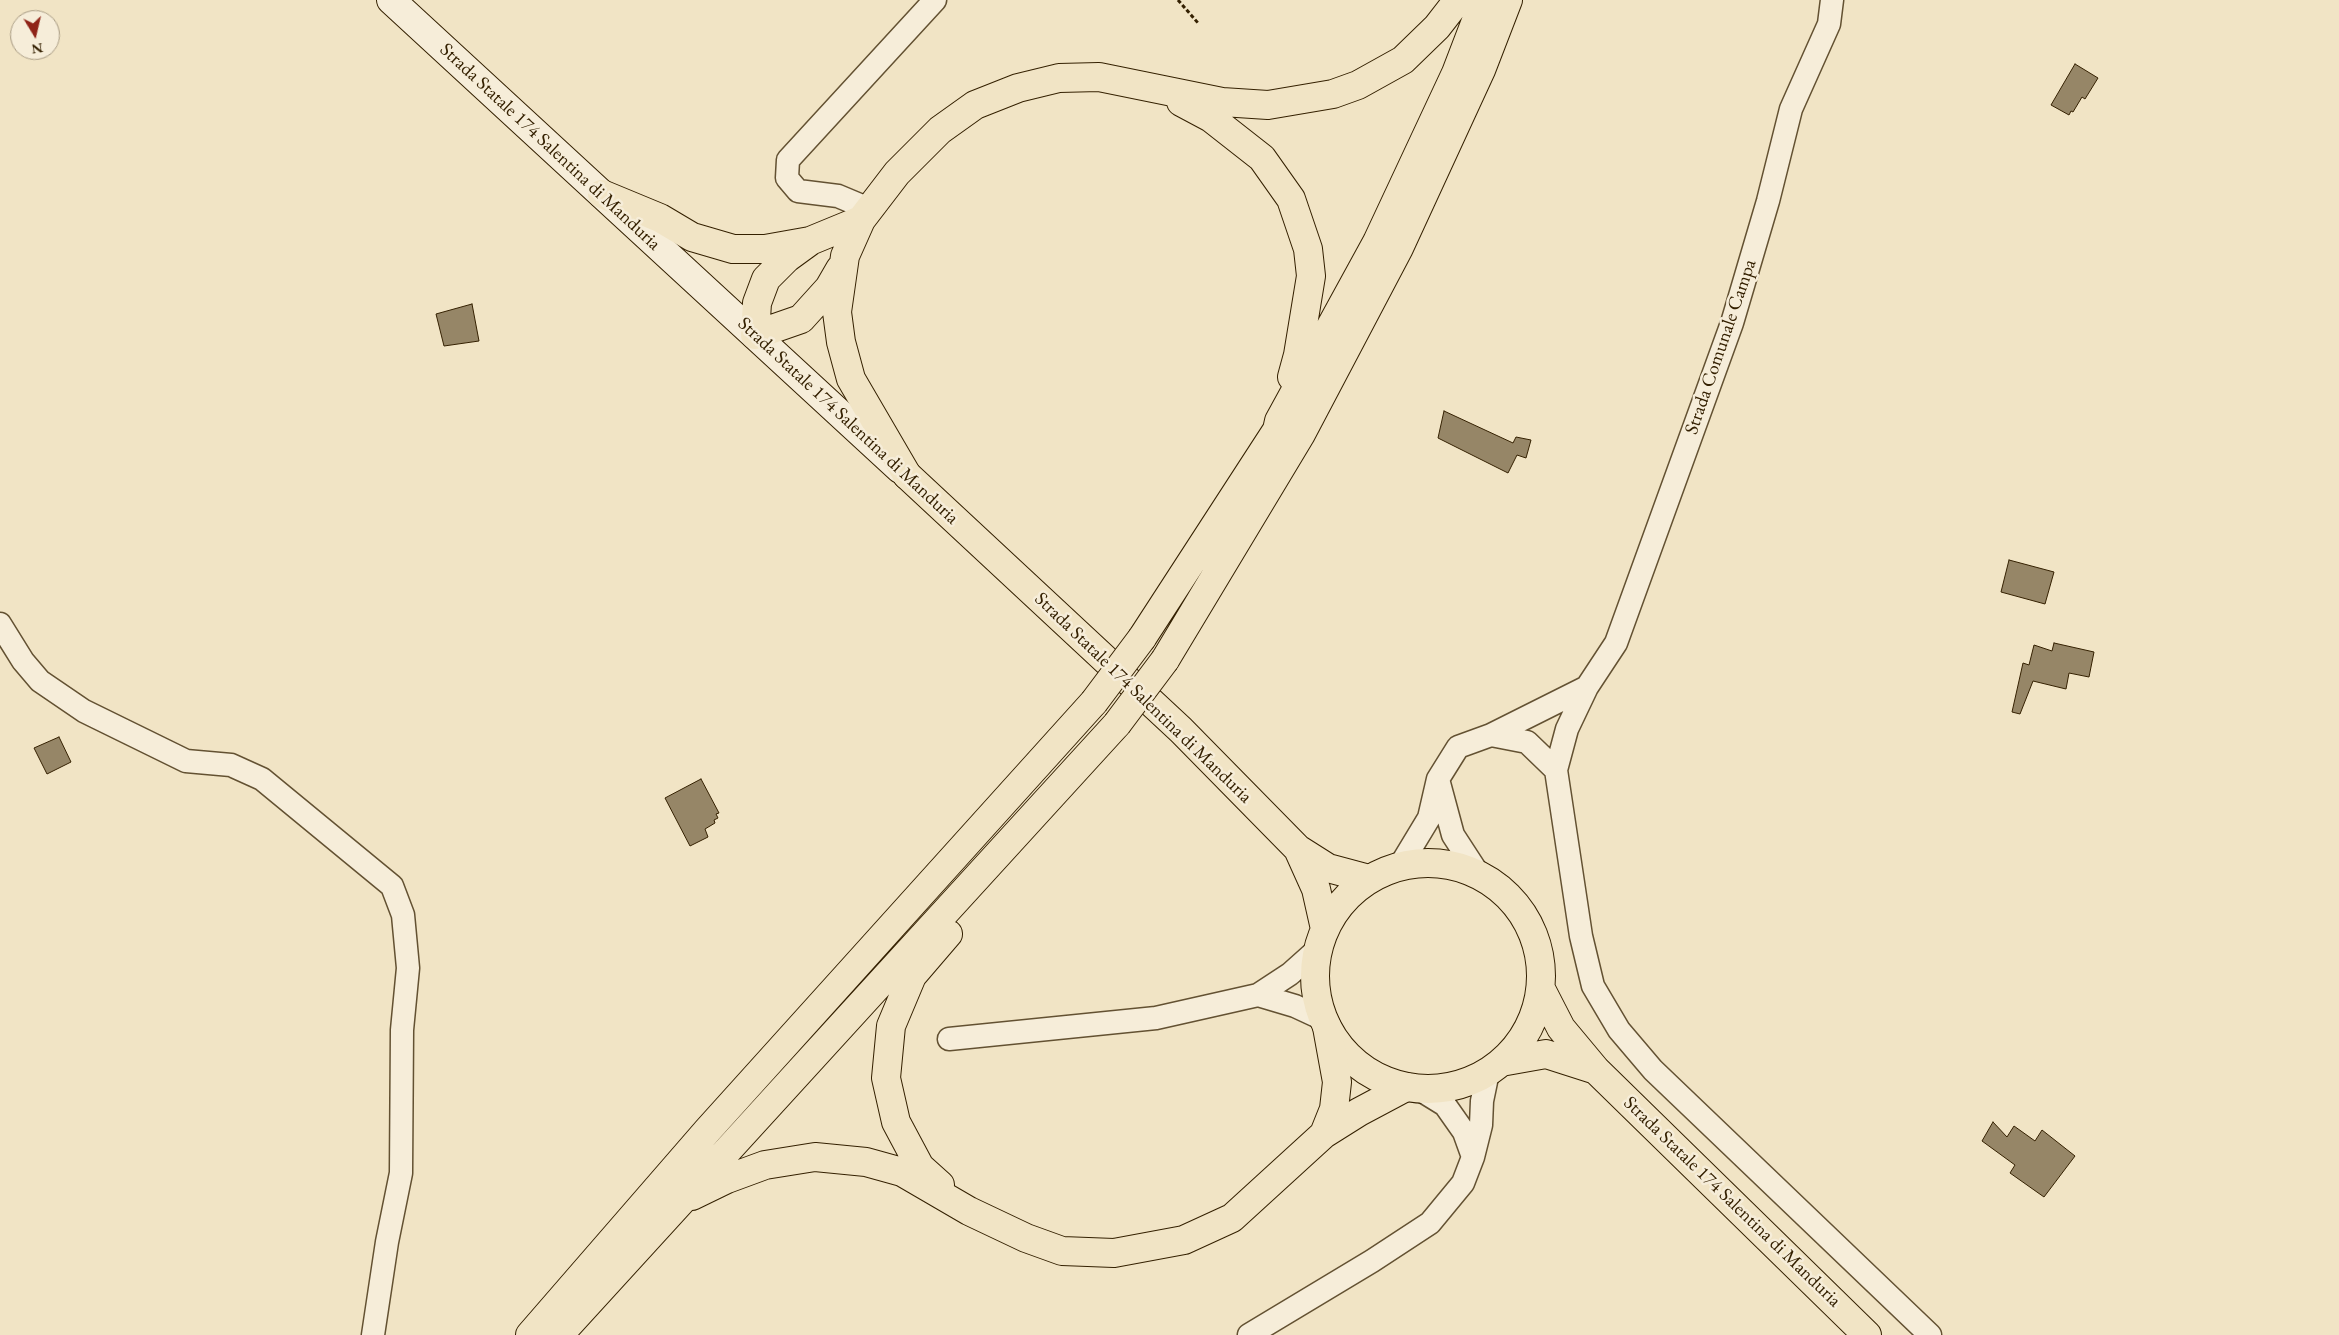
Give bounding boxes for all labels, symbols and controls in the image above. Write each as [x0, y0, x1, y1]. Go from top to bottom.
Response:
north arrow [10, 10, 60, 60]
text: N [30, 39, 44, 59]
street label: Strada Statale 174 Salentina di Manduria [435, 39, 665, 255]
street label: Strada Comunale Campa [1680, 256, 1762, 438]
street label: Strada Statale 174 Salentina di Manduria [733, 313, 963, 529]
street label: Strada Statale 174 Salentina di Manduria [1029, 588, 1257, 808]
street label: Strada Statale 174 Salentina di Manduria [1618, 1092, 1846, 1312]

